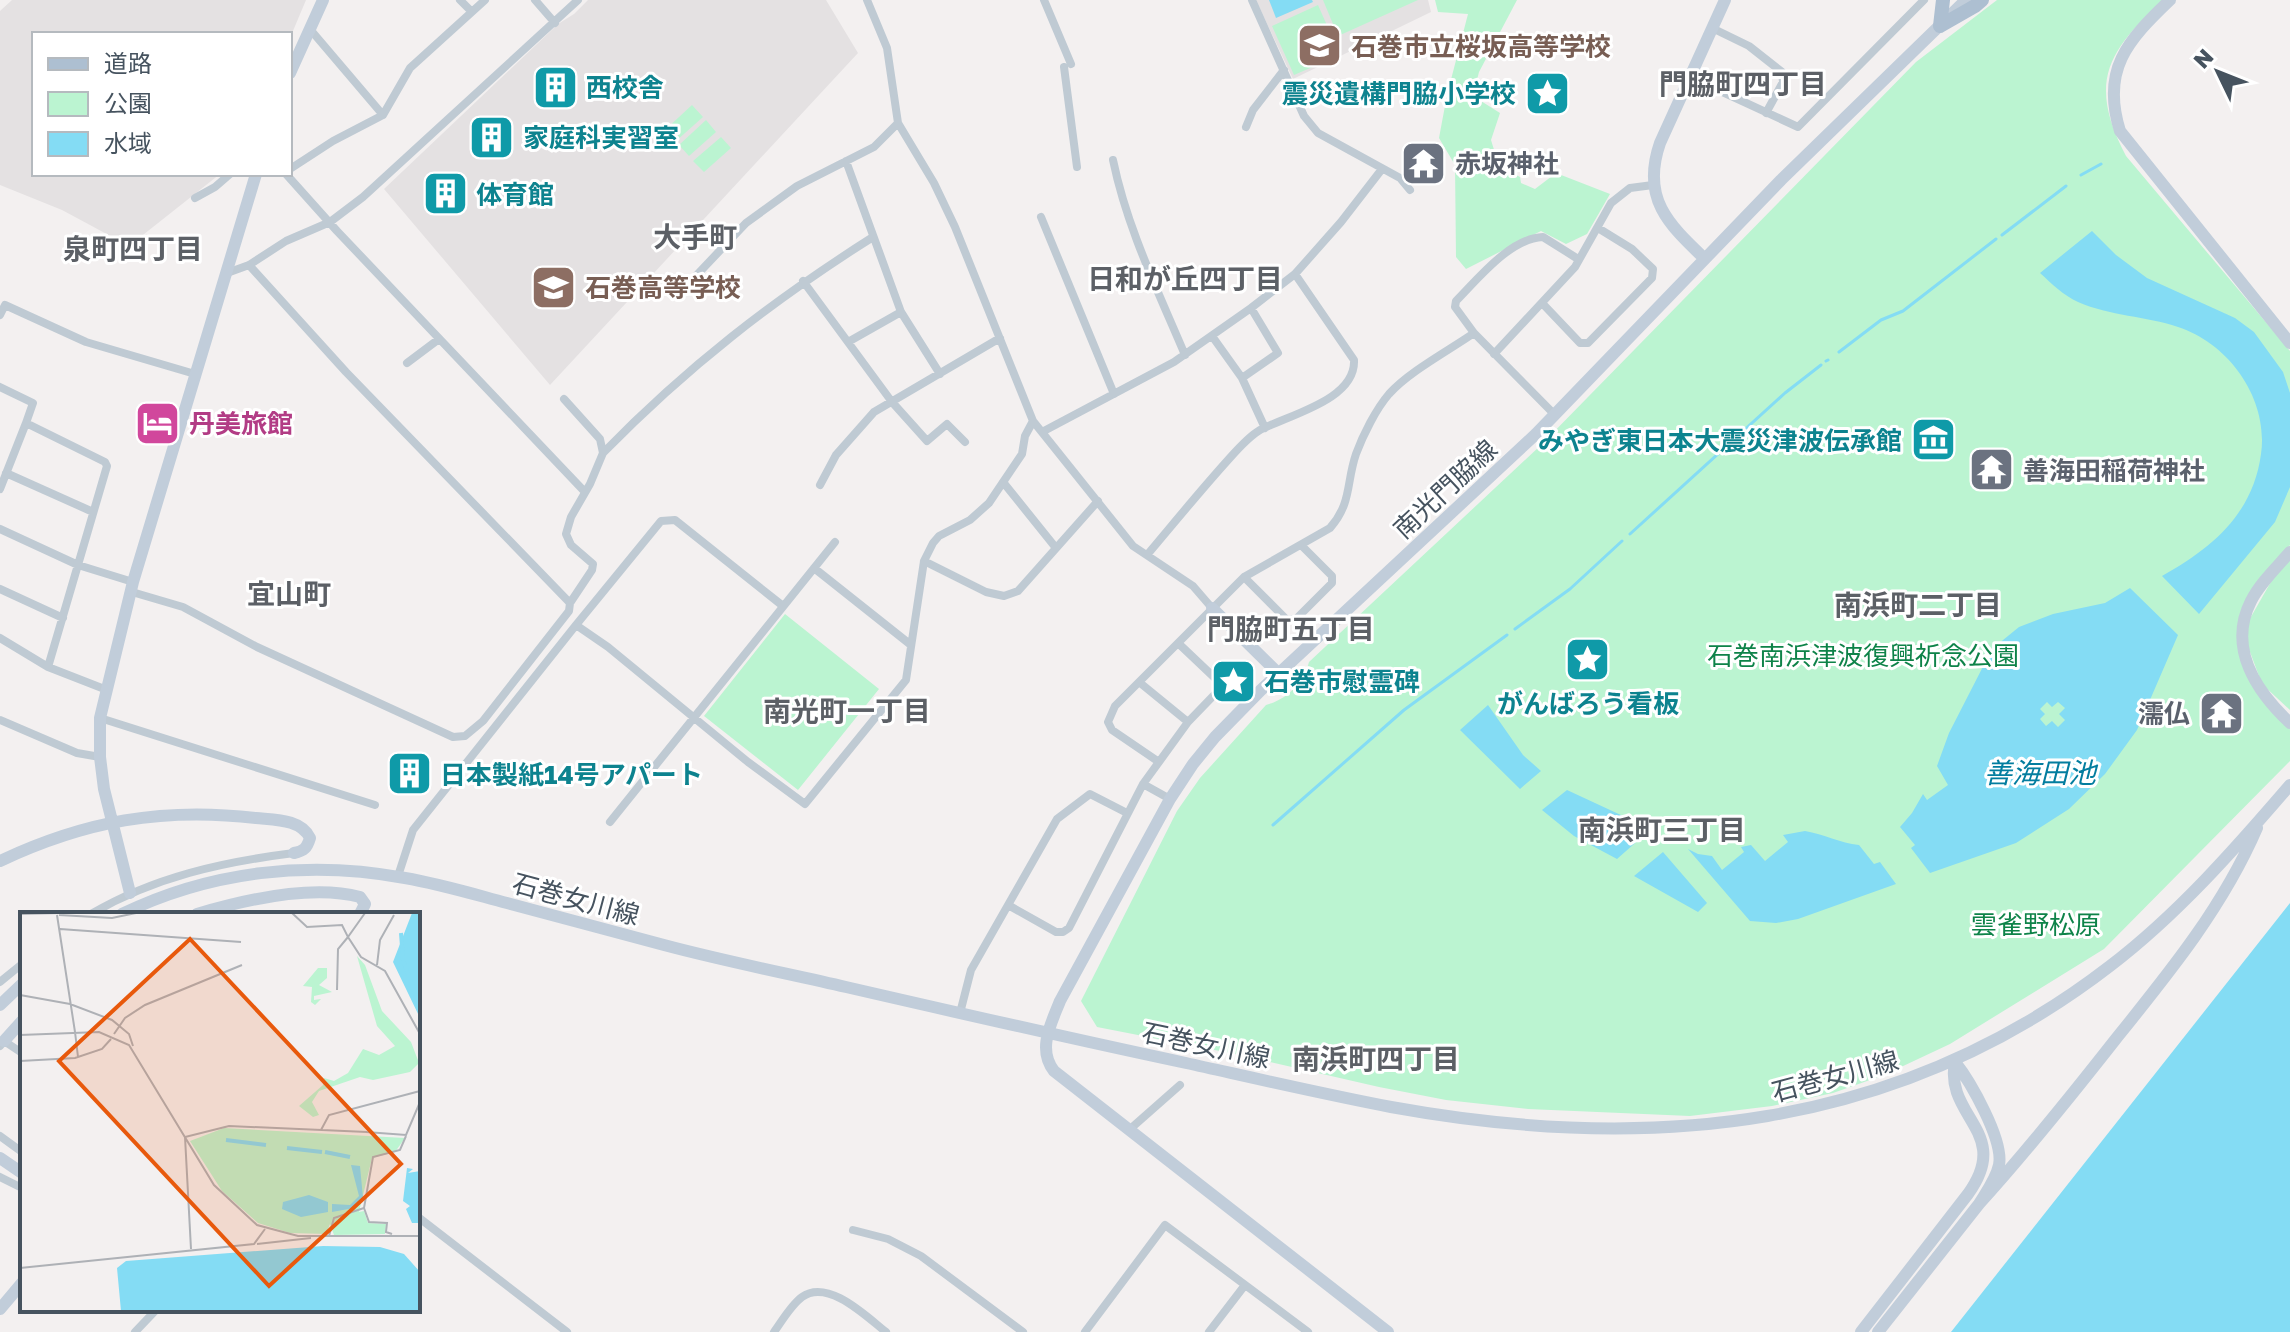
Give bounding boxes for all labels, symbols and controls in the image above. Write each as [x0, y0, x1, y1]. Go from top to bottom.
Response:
school or university icon: 石巻市立桜坂高等学校 [1296, 22, 1344, 70]
place label: 石巻市立桜坂高等学校 [1351, 31, 1611, 62]
legend [32, 32, 292, 176]
north arrow [2178, 32, 2258, 112]
text: N [2187, 43, 2219, 73]
text: 道路 [104, 48, 152, 77]
building icon: 西校舎 [531, 63, 579, 111]
district label: 門脇町四丁目 [1659, 67, 1827, 100]
place icon: 震災遺構門脇小学校 [1523, 69, 1571, 117]
place label: 西校舎 [586, 72, 664, 103]
place label: 震災遺構門脇小学校 [1282, 78, 1516, 109]
text: 公園 [104, 88, 152, 117]
building icon: 家庭科実習室 [468, 113, 516, 161]
place label: 家庭科実習室 [523, 122, 679, 153]
text: 水域 [104, 128, 152, 157]
temple icon: 赤坂神社 [1400, 139, 1448, 187]
place label: 赤坂神社 [1455, 148, 1559, 179]
building icon: 体育館 [421, 170, 469, 218]
place label: 体育館 [476, 179, 554, 210]
district label: 大手町 [653, 220, 737, 253]
district label: 泉町四丁目 [63, 232, 203, 265]
district label: 日和が丘四丁目 [1087, 262, 1283, 295]
school or university icon: 石巻高等学校 [530, 263, 578, 311]
place label: 石巻高等学校 [585, 272, 741, 303]
hotel icon: 丹美旅館 [134, 399, 182, 447]
place label: 丹美旅館 [189, 408, 293, 439]
museum icon: みやぎ東日本大震災津波伝承館 [1909, 416, 1957, 464]
place label: みやぎ東日本大震災津波伝承館 [1538, 425, 1902, 456]
street label: 南光門脇線 [1387, 433, 1503, 545]
temple icon: 善海田稲荷神社 [1968, 446, 2016, 494]
place label: 善海田稲荷神社 [2023, 455, 2205, 486]
district label: 宜山町 [247, 577, 331, 610]
district label: 南浜町二丁目 [1834, 588, 2002, 621]
district label: 門脇町五丁目 [1207, 612, 1375, 645]
place icon: がんばろう看板 [1564, 636, 1612, 684]
park label: 石巻南浜津波復興祈念公園 [1707, 640, 2019, 671]
place icon: 石巻市慰霊碑 [1209, 657, 1257, 705]
place label: 石巻市慰霊碑 [1264, 666, 1420, 697]
place label: がんばろう看板 [1497, 688, 1679, 719]
temple icon: 濡仏 [2197, 689, 2245, 737]
district label: 南光町一丁目 [763, 694, 931, 727]
place label: 濡仏 [2138, 698, 2190, 729]
building icon: 日本製紙14号アパート [385, 750, 433, 798]
water label: 善海田池 [1984, 756, 2099, 789]
place label: 日本製紙14号アパート [440, 759, 703, 790]
district label: 南浜町三丁目 [1578, 813, 1746, 846]
street label: 石巻女川線 [509, 867, 643, 931]
park label: 雲雀野松原 [1971, 909, 2101, 940]
inset map [20, 912, 420, 1312]
street label: 石巻女川線 [1139, 1016, 1273, 1074]
district label: 南浜町四丁目 [1292, 1042, 1460, 1075]
street label: 石巻女川線 [1768, 1044, 1902, 1108]

